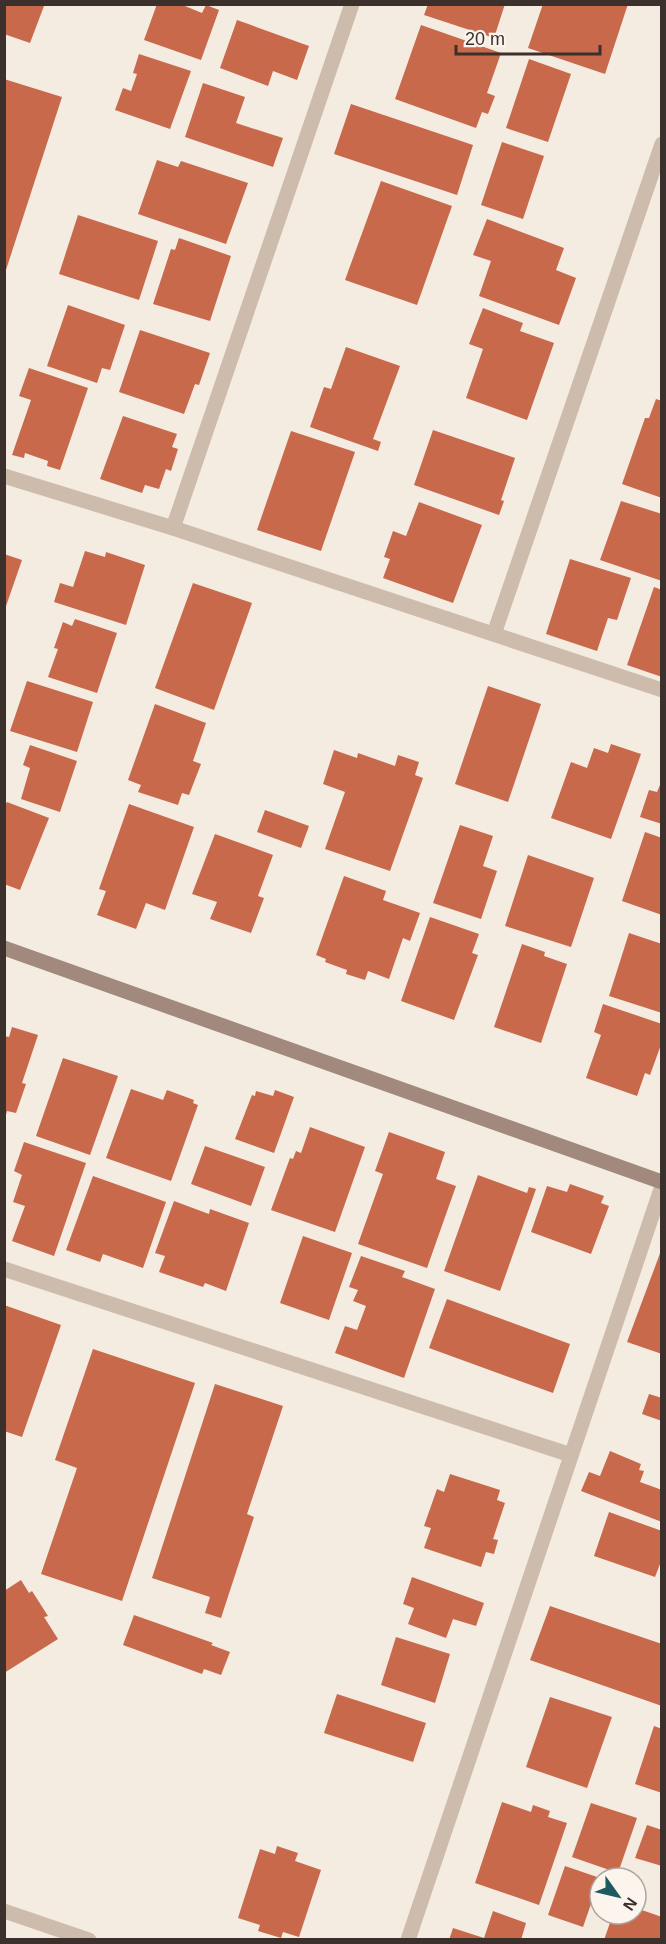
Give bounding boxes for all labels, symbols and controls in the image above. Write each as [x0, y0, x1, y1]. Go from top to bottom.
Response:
scale bar [456, 18, 600, 56]
text: 20 m [465, 29, 505, 49]
north arrow [588, 1866, 648, 1926]
text: N [620, 1895, 640, 1914]

